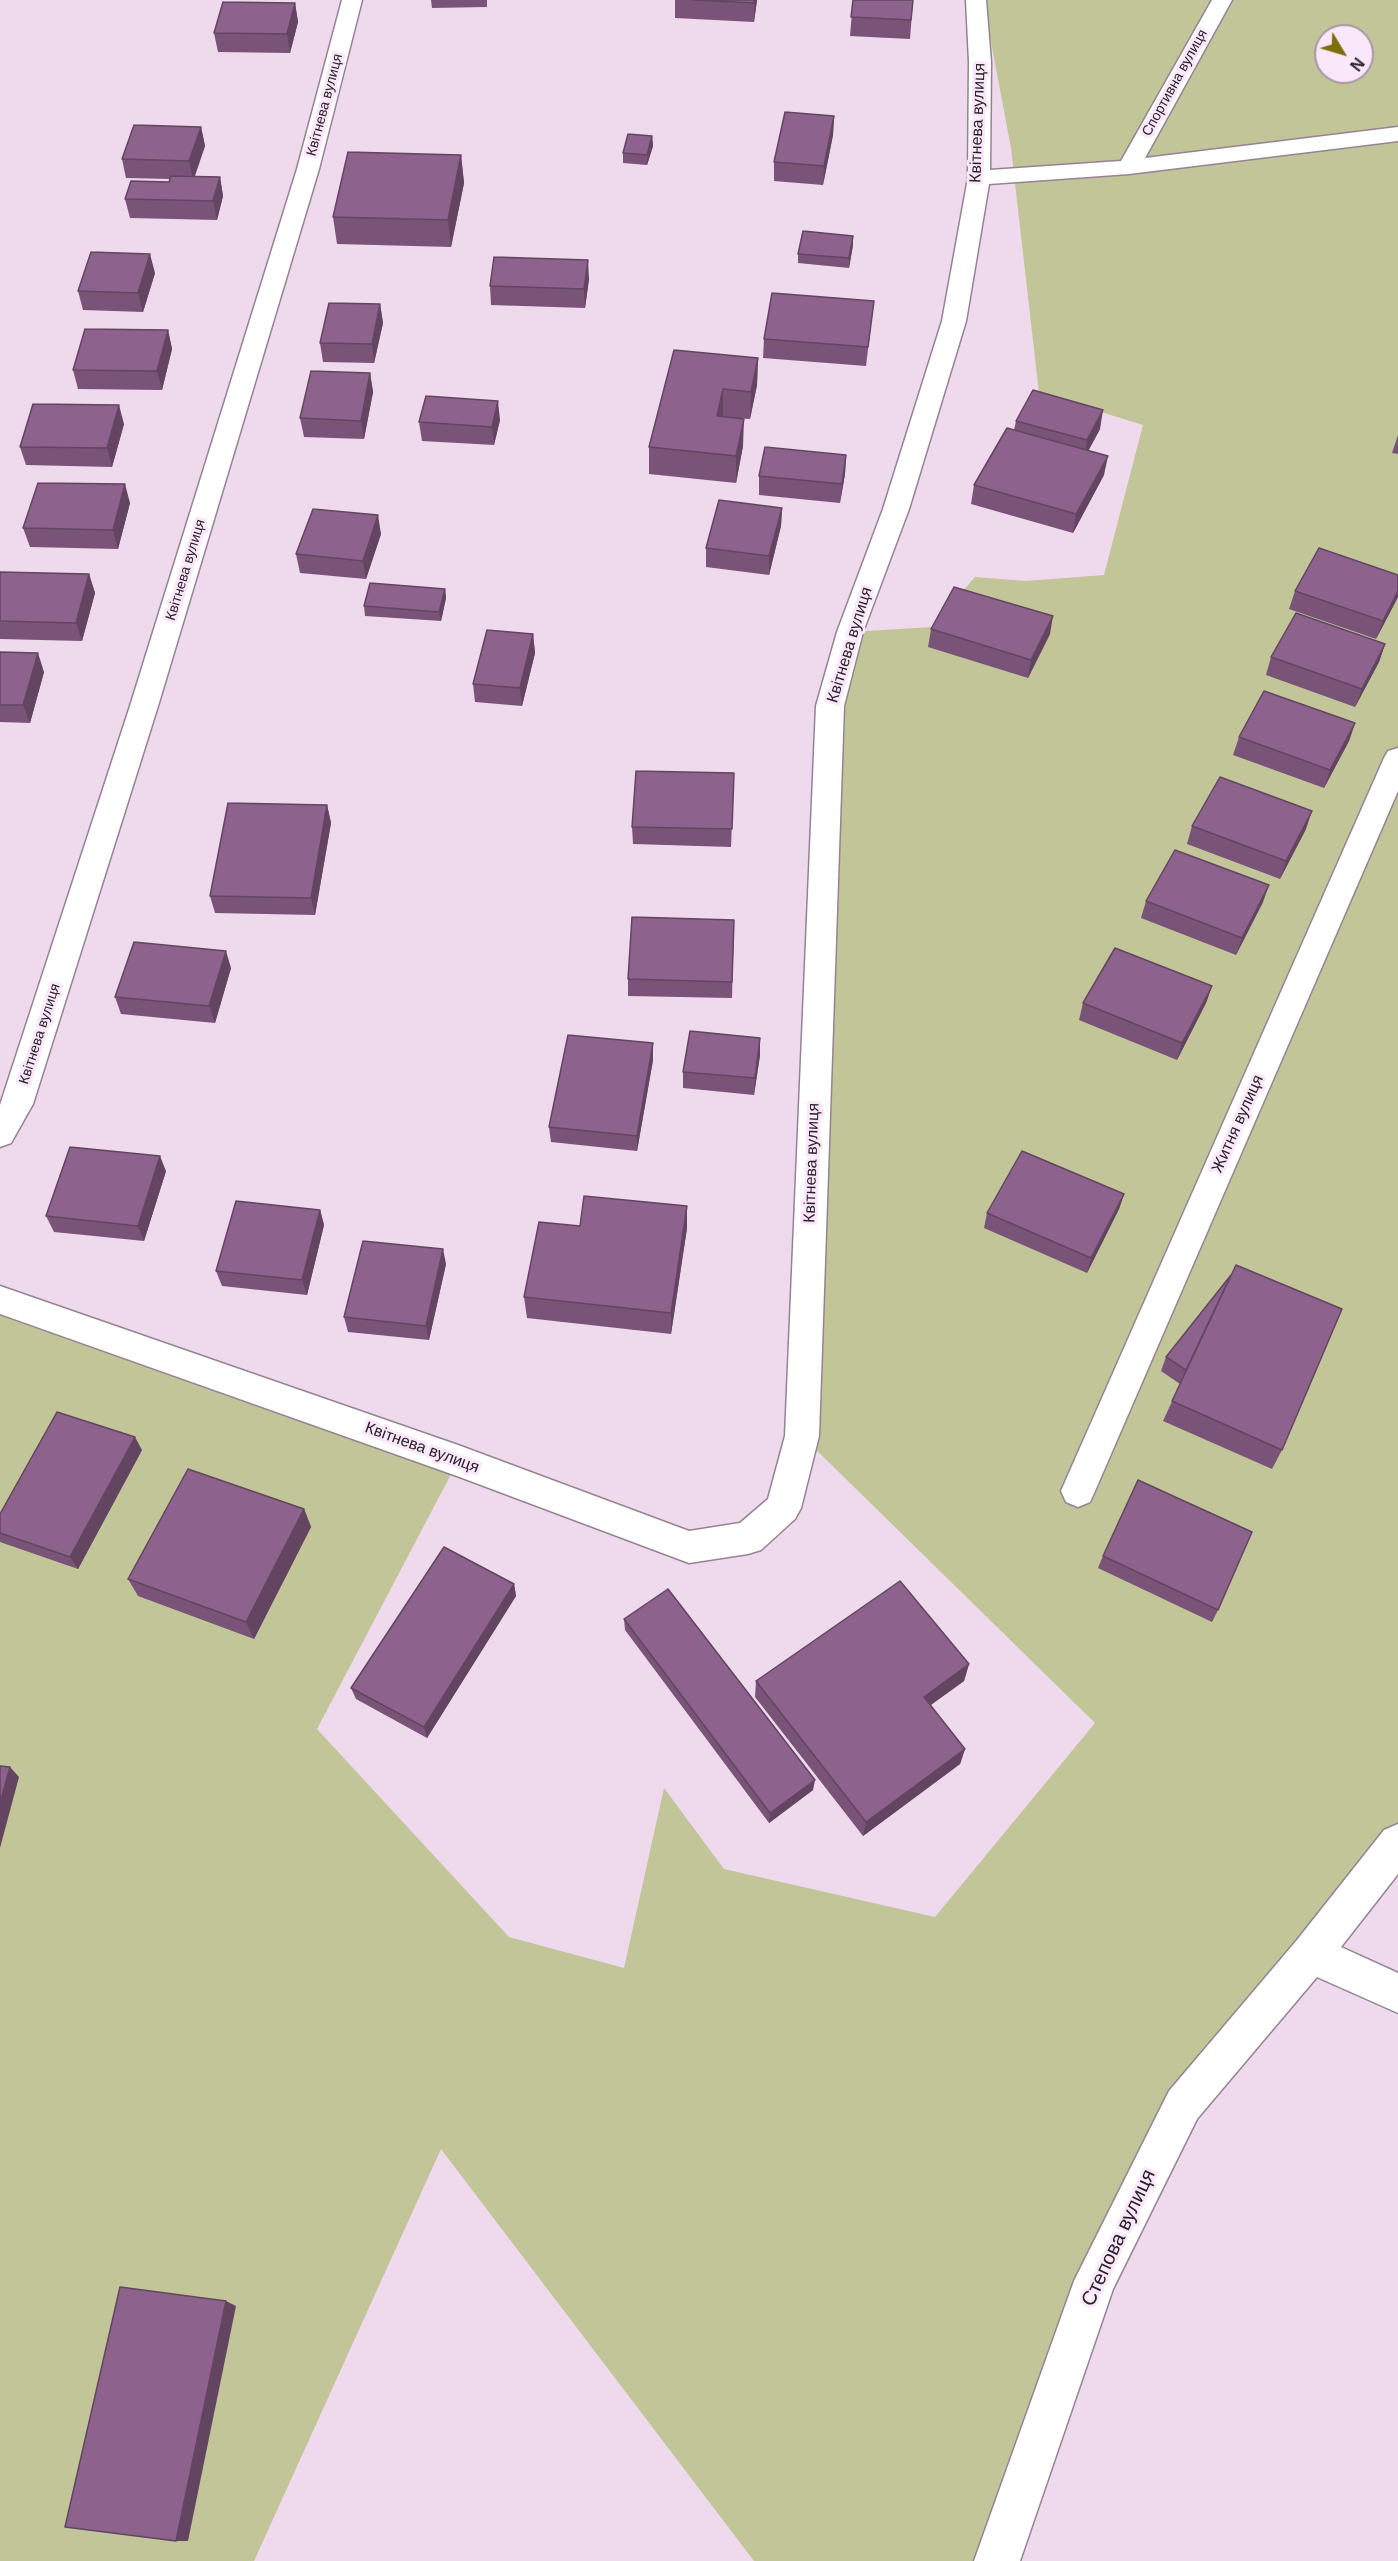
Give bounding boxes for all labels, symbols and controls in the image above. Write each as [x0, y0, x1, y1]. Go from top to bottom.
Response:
north arrow [1314, 24, 1374, 84]
street label: Спортивна вулиця [1139, 27, 1211, 139]
street label: Квітнева вулиця [303, 52, 347, 158]
text: N [1347, 54, 1367, 74]
street label: Квітнева вулиця [966, 63, 990, 183]
street label: Квітнева вулиця [163, 517, 209, 623]
street label: Квітнева вулиця [823, 585, 877, 705]
street label: Квітнева вулиця [16, 981, 64, 1087]
street label: Житня вулиця [1208, 1072, 1268, 1176]
street label: Квітнева вулиця [800, 1103, 824, 1223]
street label: Квітнева вулиця [362, 1418, 482, 1478]
street label: Степова вулиця [1077, 2166, 1161, 2310]

